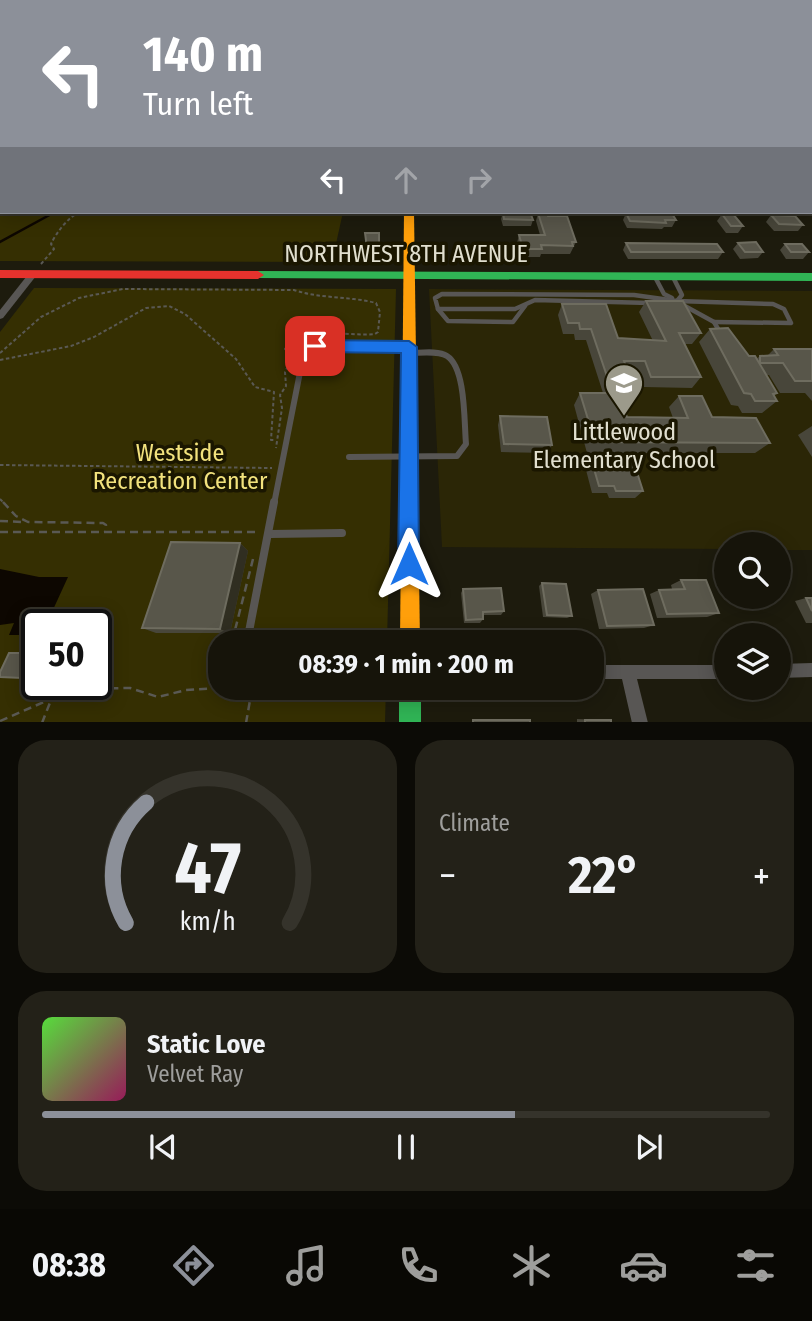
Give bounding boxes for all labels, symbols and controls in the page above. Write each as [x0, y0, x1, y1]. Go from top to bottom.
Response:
text: 140 m [143, 25, 263, 84]
icon: left [28, 28, 119, 119]
text: Turn left [143, 85, 253, 123]
icon: left [314, 161, 352, 199]
icon: ahead [387, 161, 425, 199]
icon: right [460, 161, 498, 199]
street label: NORTHWEST 8TH AVENUE [284, 240, 528, 268]
pin [285, 316, 345, 376]
icon: arrive [296, 327, 334, 365]
school or university icon: Littlewood Elementary School [603, 362, 645, 417]
place label: Littlewood Elementary School [533, 418, 715, 474]
park label: Westside Recreation Center [93, 439, 268, 495]
position arrow [372, 527, 446, 601]
map controls [714, 532, 791, 700]
button: search [714, 532, 791, 609]
speed limit sign: 50 [21, 609, 112, 700]
button: layers [714, 623, 791, 700]
text: 08:39 · 1 min · 200 m [298, 649, 514, 680]
text: Climate [439, 809, 510, 837]
text: 47 [174, 825, 241, 912]
text: 22° [568, 844, 641, 907]
text: − [439, 853, 456, 899]
text: + [753, 853, 770, 899]
text: km/h [180, 906, 235, 936]
text: Static Love [147, 1029, 265, 1060]
text: Velvet Ray [147, 1060, 243, 1088]
icon: previous [144, 1128, 182, 1166]
icon: pause [387, 1128, 425, 1166]
icon: next [630, 1128, 668, 1166]
icon: directions [169, 1241, 218, 1290]
icon: music [282, 1241, 331, 1290]
icon: phone [394, 1241, 443, 1290]
icon: climate [507, 1241, 556, 1290]
icon: car [619, 1241, 668, 1290]
icon: filters [731, 1241, 780, 1290]
text: 08:38 [32, 1246, 106, 1284]

